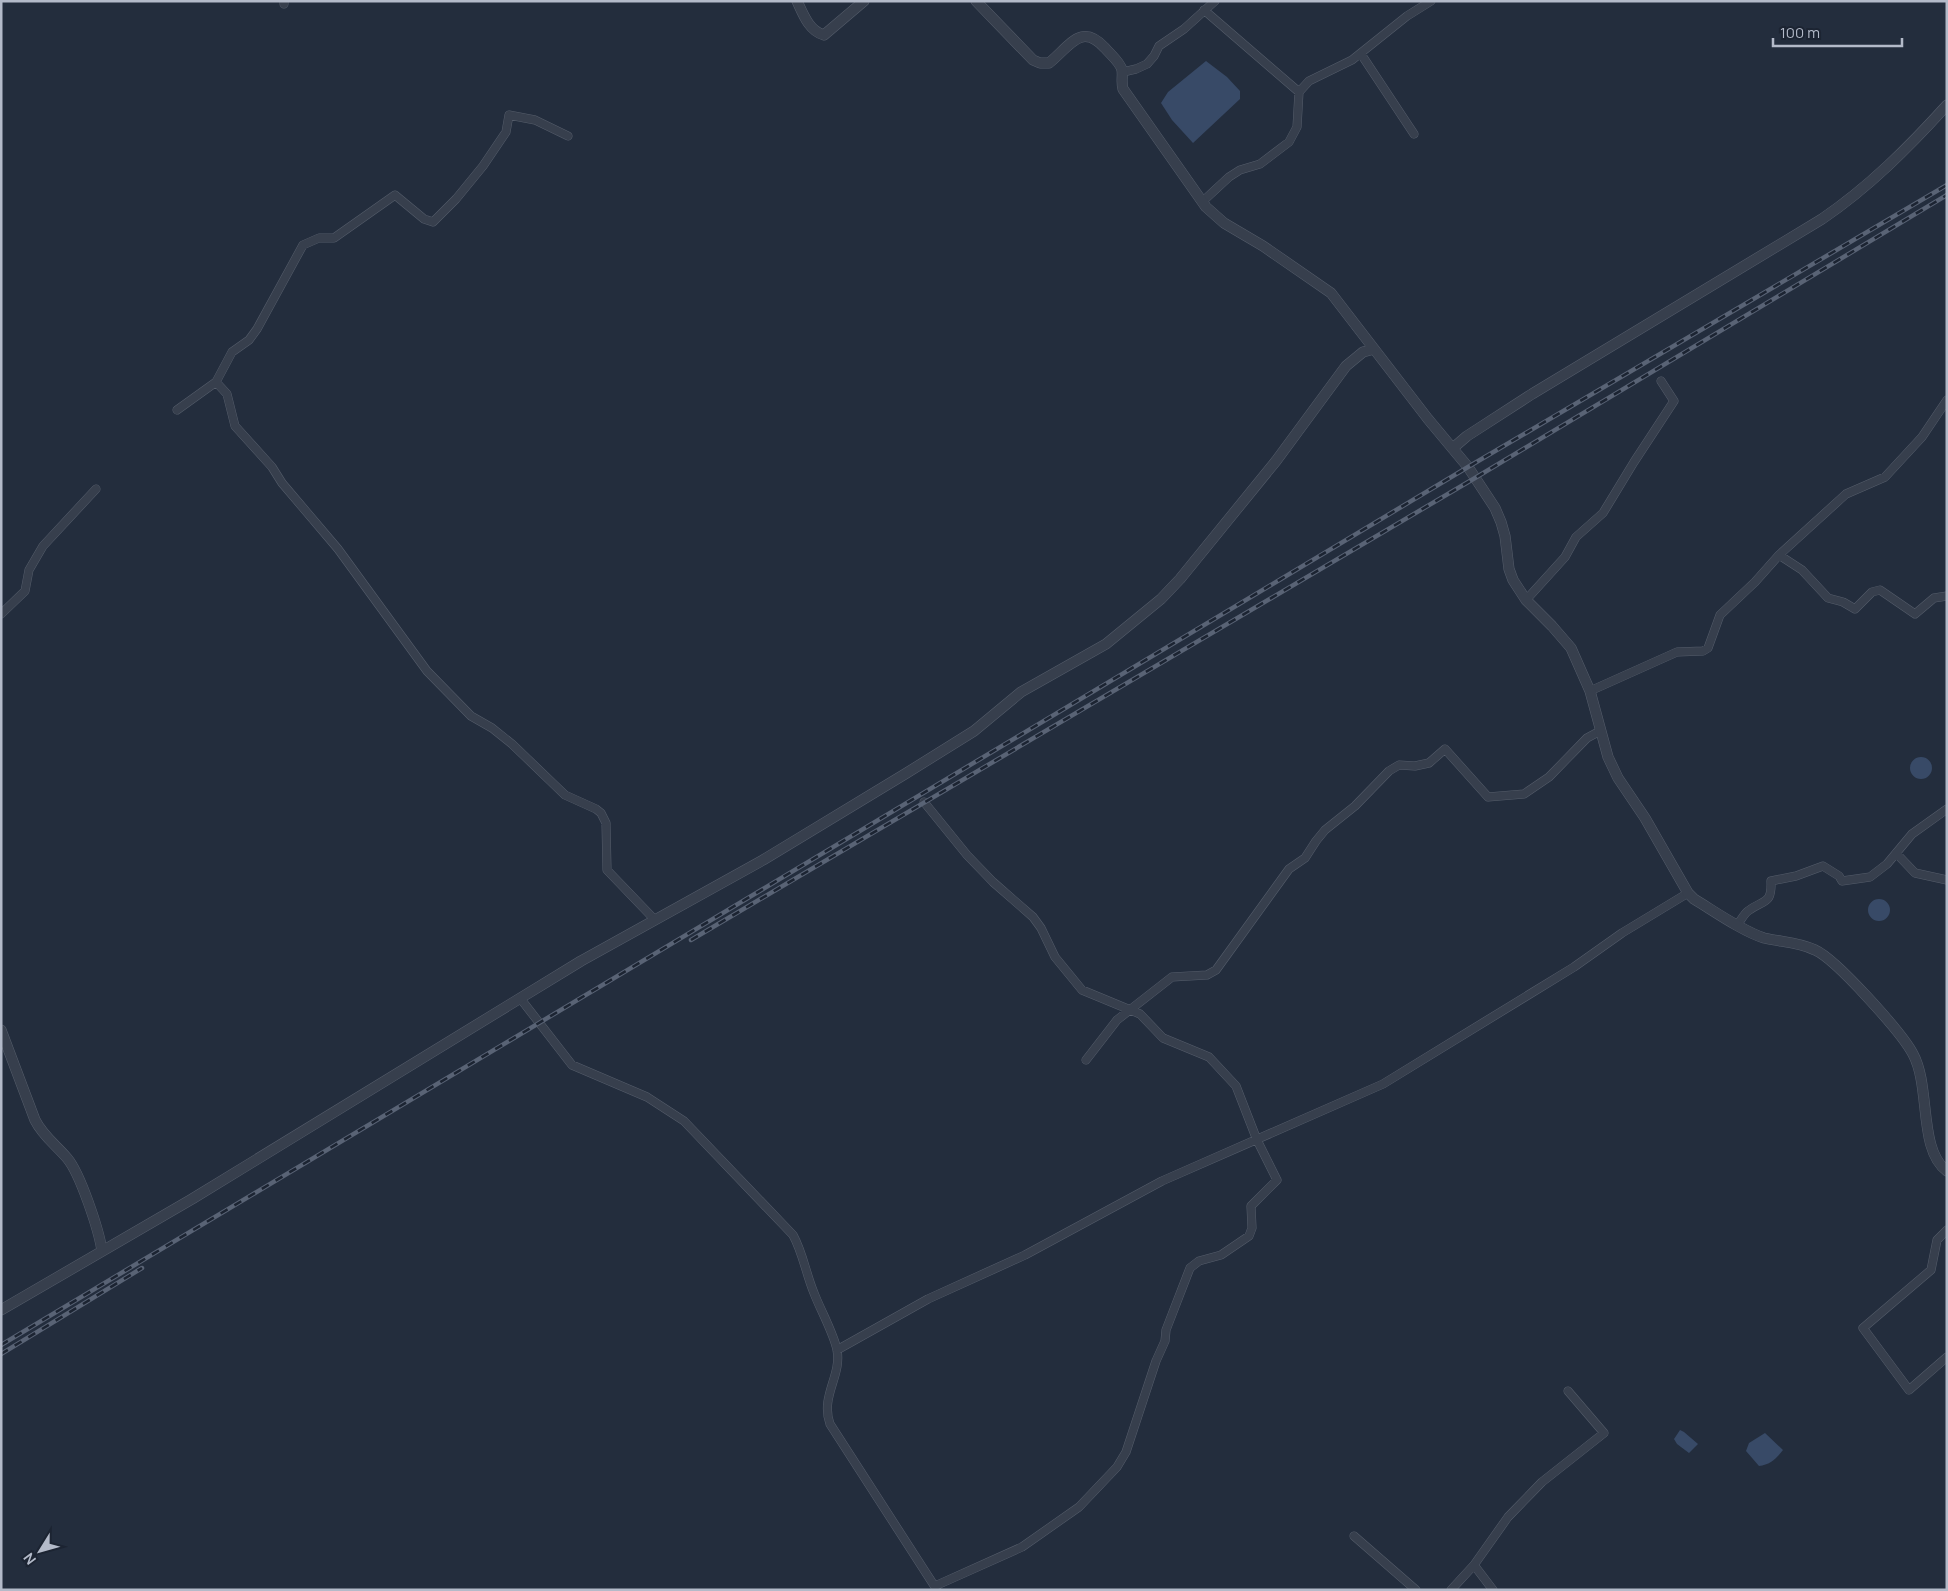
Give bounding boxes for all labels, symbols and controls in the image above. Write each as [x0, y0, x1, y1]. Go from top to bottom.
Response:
scale bar [1773, 15, 1902, 47]
text: 100 m [1780, 22, 1820, 43]
north arrow [15, 1526, 65, 1576]
text: N [19, 1549, 40, 1569]

